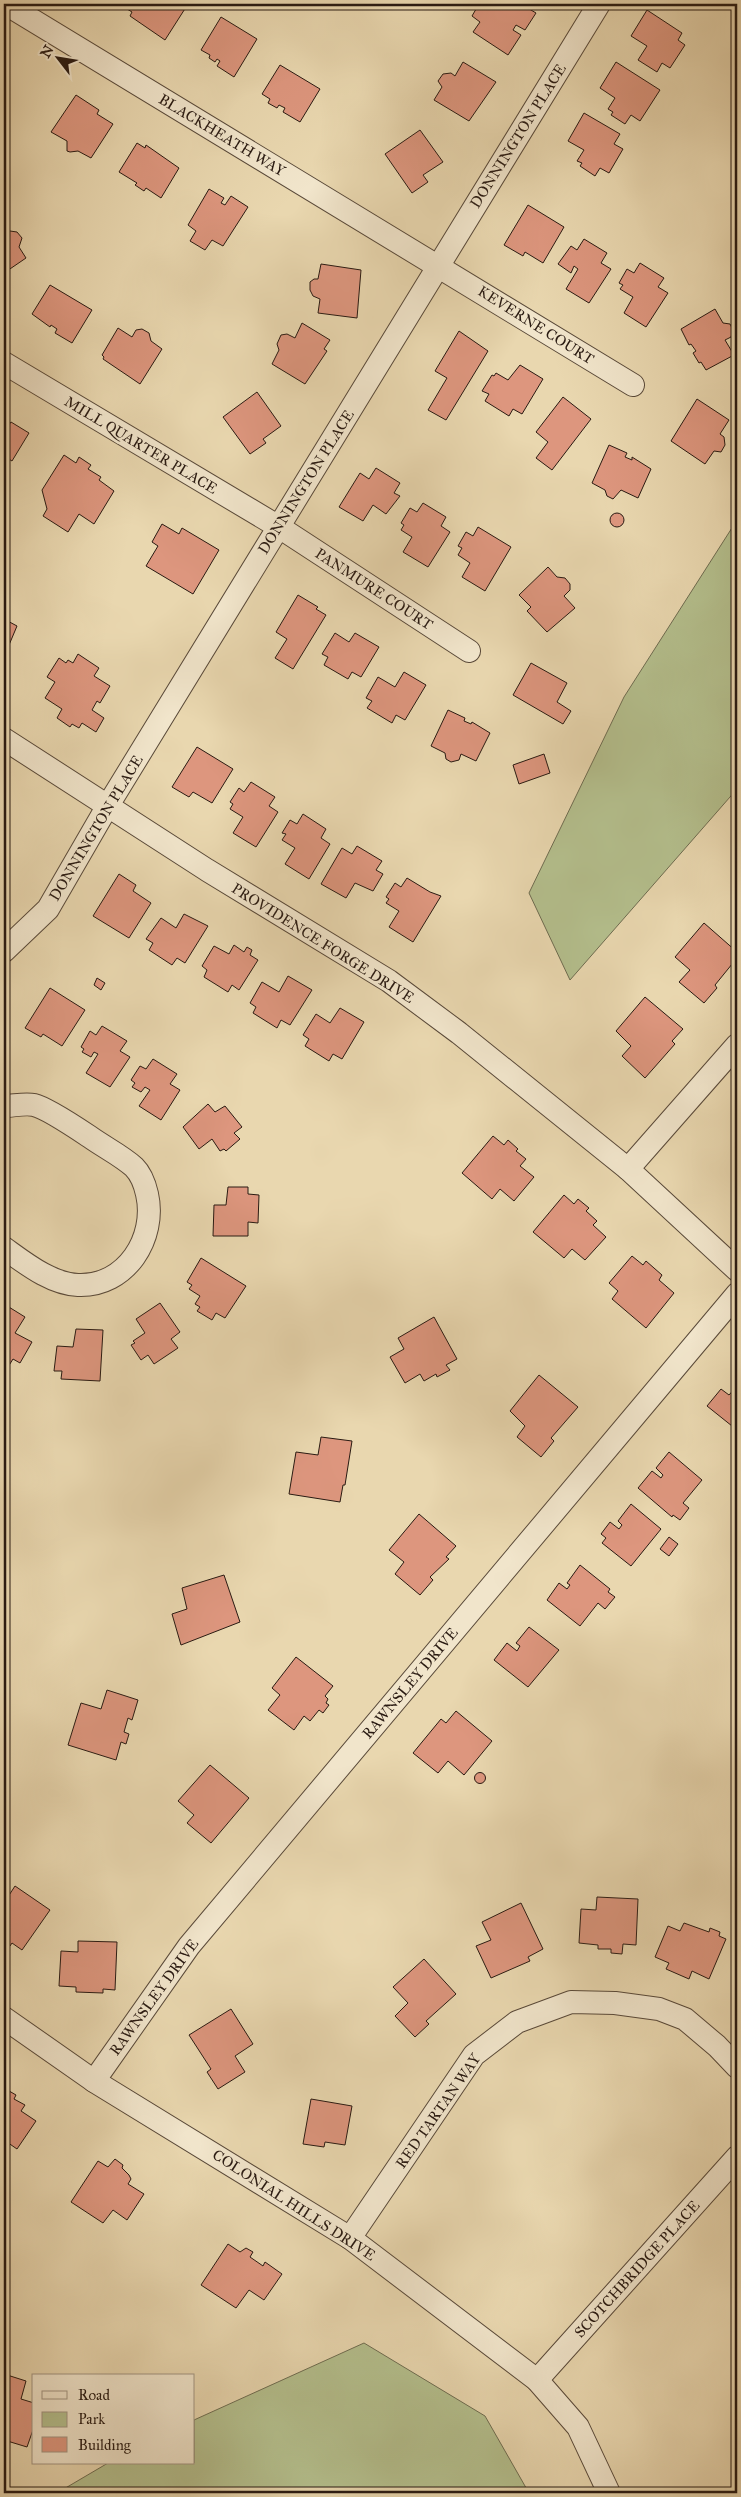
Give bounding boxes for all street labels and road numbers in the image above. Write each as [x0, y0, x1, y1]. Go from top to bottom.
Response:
street label: DONNINGTON PLACE [466, 60, 570, 211]
street label: BLACKHEATH WAY [155, 90, 289, 180]
street label: KEVERNE COURT [475, 282, 597, 368]
street label: MILL QUARTER PLACE [61, 392, 221, 498]
street label: DONNINGTON PLACE [254, 406, 358, 557]
street label: PANMURE COURT [312, 544, 436, 634]
street label: DONNINGTON PLACE [45, 752, 147, 904]
street label: PROVIDENCE FORGE DRIVE [228, 879, 418, 1007]
street label: RAWNSLEY DRIVE [358, 1624, 462, 1742]
street label: RAWNSLEY DRIVE [106, 1935, 202, 2059]
street label: RED TARTAN WAY [392, 2050, 485, 2172]
street label: COLONIAL HILLS DRIVE [209, 2146, 379, 2265]
street label: SCOTCHBRIDGE PLACE [571, 2197, 703, 2341]

